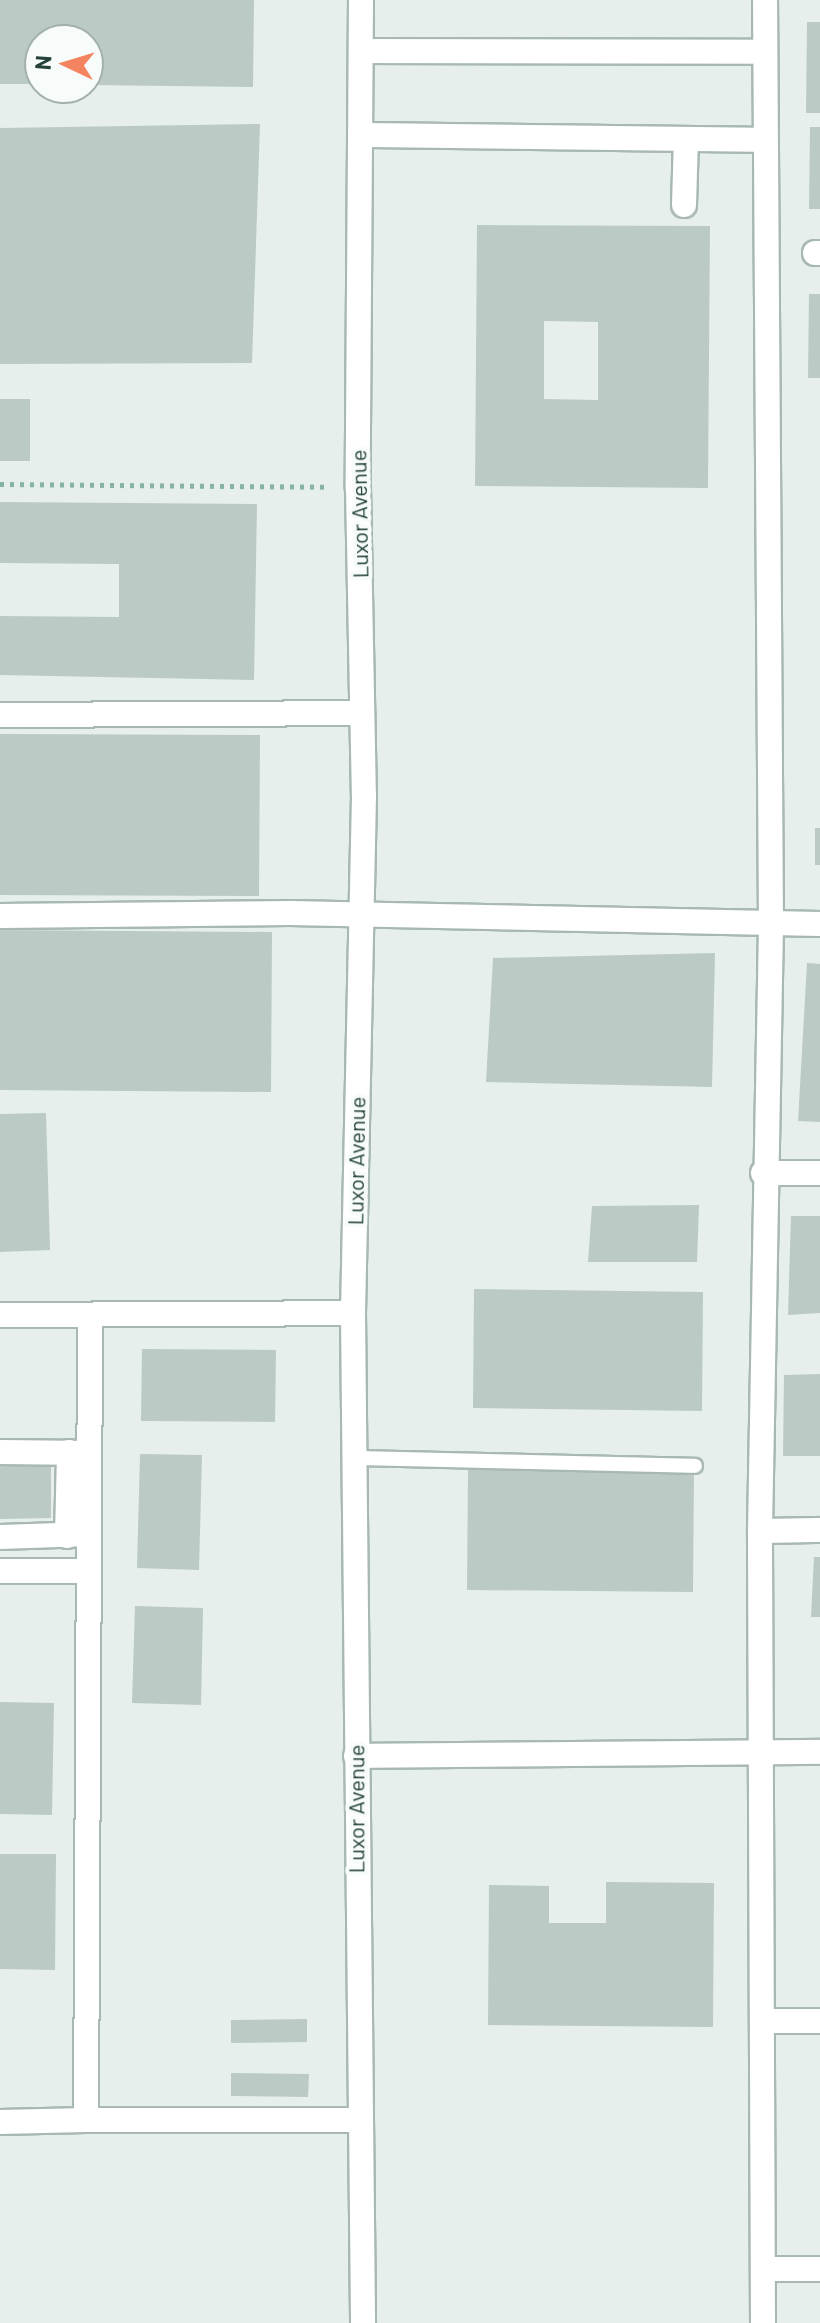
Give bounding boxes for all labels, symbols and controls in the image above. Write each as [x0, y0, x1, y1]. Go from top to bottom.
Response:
north arrow [24, 24, 104, 104]
text: N [29, 54, 56, 71]
street label: Luxor Avenue [345, 449, 373, 579]
street label: Luxor Avenue [342, 1096, 370, 1226]
street label: Luxor Avenue [343, 1745, 369, 1873]

